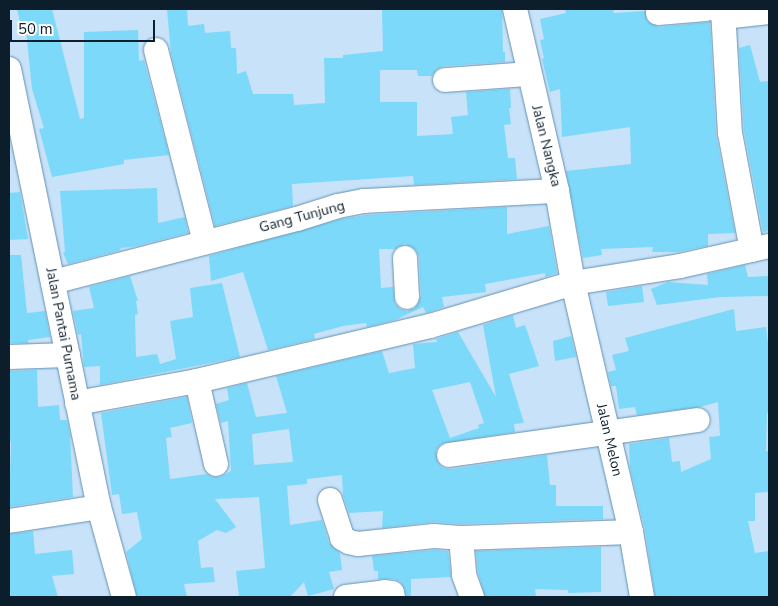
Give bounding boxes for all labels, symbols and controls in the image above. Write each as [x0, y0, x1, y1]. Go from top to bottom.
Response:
scale bar [12, 10, 158, 42]
text: 50 m [18, 19, 53, 39]
street label: Jalan Nangka [528, 104, 564, 188]
street label: Gang Tunjung [257, 198, 347, 236]
street label: Jalan Pantai Purnama [42, 266, 84, 402]
street label: Jalan Melon [592, 402, 626, 478]

